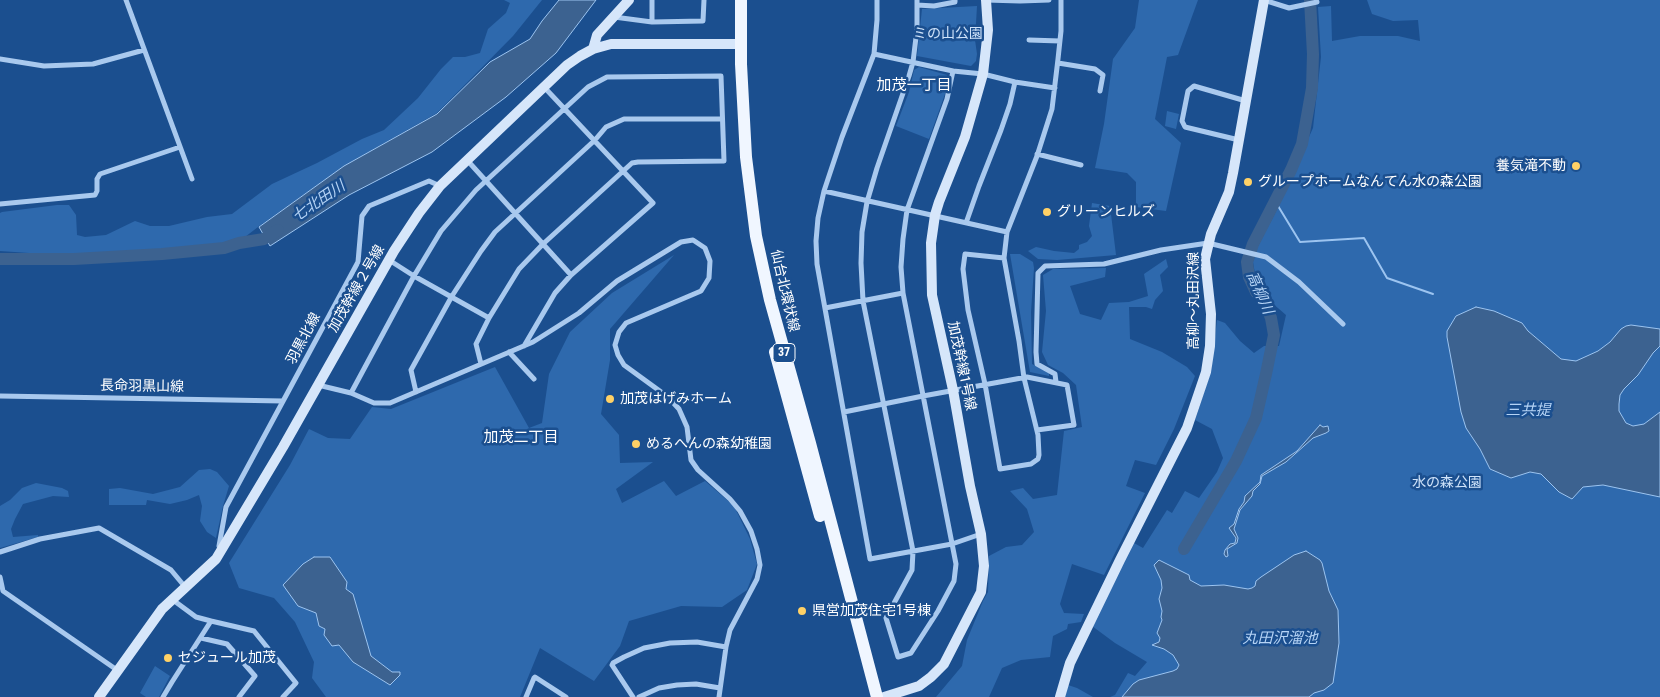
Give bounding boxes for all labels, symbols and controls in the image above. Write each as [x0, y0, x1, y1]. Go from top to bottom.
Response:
park label: ミの山公園 [913, 26, 983, 42]
district label: 加茂一丁目 [877, 77, 951, 95]
place label: 養気滝不動 [1496, 158, 1566, 174]
marker: 養気滝不動 [1570, 160, 1582, 172]
place label: グループホームなんてん水の森公園 [1258, 174, 1482, 190]
marker: グループホームなんてん水の森公園 [1242, 176, 1254, 188]
water label: 七北田川 [289, 178, 349, 226]
place label: グリーンヒルズ [1057, 204, 1155, 220]
marker: グリーンヒルズ [1041, 206, 1053, 218]
street label: 加茂幹線２号線 [325, 242, 389, 336]
street label: 仙台北環状線 [766, 248, 802, 334]
street label: 高柳～丸田沢線 [1186, 252, 1202, 350]
water label: 高柳川 [1242, 269, 1276, 317]
street label: 羽黒北線 [283, 310, 325, 368]
street label: 加茂幹線1号線 [943, 320, 979, 412]
road number: 37 [773, 343, 795, 362]
street label: 長命羽黒山線 [100, 378, 184, 396]
place label: 加茂はげみホーム [620, 391, 732, 407]
marker: 加茂はげみホーム [604, 393, 616, 405]
water label: 三共提 [1506, 402, 1550, 420]
district label: 加茂二丁目 [484, 429, 558, 447]
place label: めるへんの森幼稚園 [646, 436, 772, 452]
marker: めるへんの森幼稚園 [630, 438, 642, 450]
park label: 水の森公園 [1412, 475, 1482, 491]
place label: 県営加茂住宅1号棟 [812, 603, 931, 619]
marker: 県営加茂住宅1号棟 [796, 605, 808, 617]
water label: 丸田沢溜池 [1243, 630, 1317, 648]
place label: セジュール加茂 [178, 650, 276, 666]
marker: セジュール加茂 [162, 652, 174, 664]

